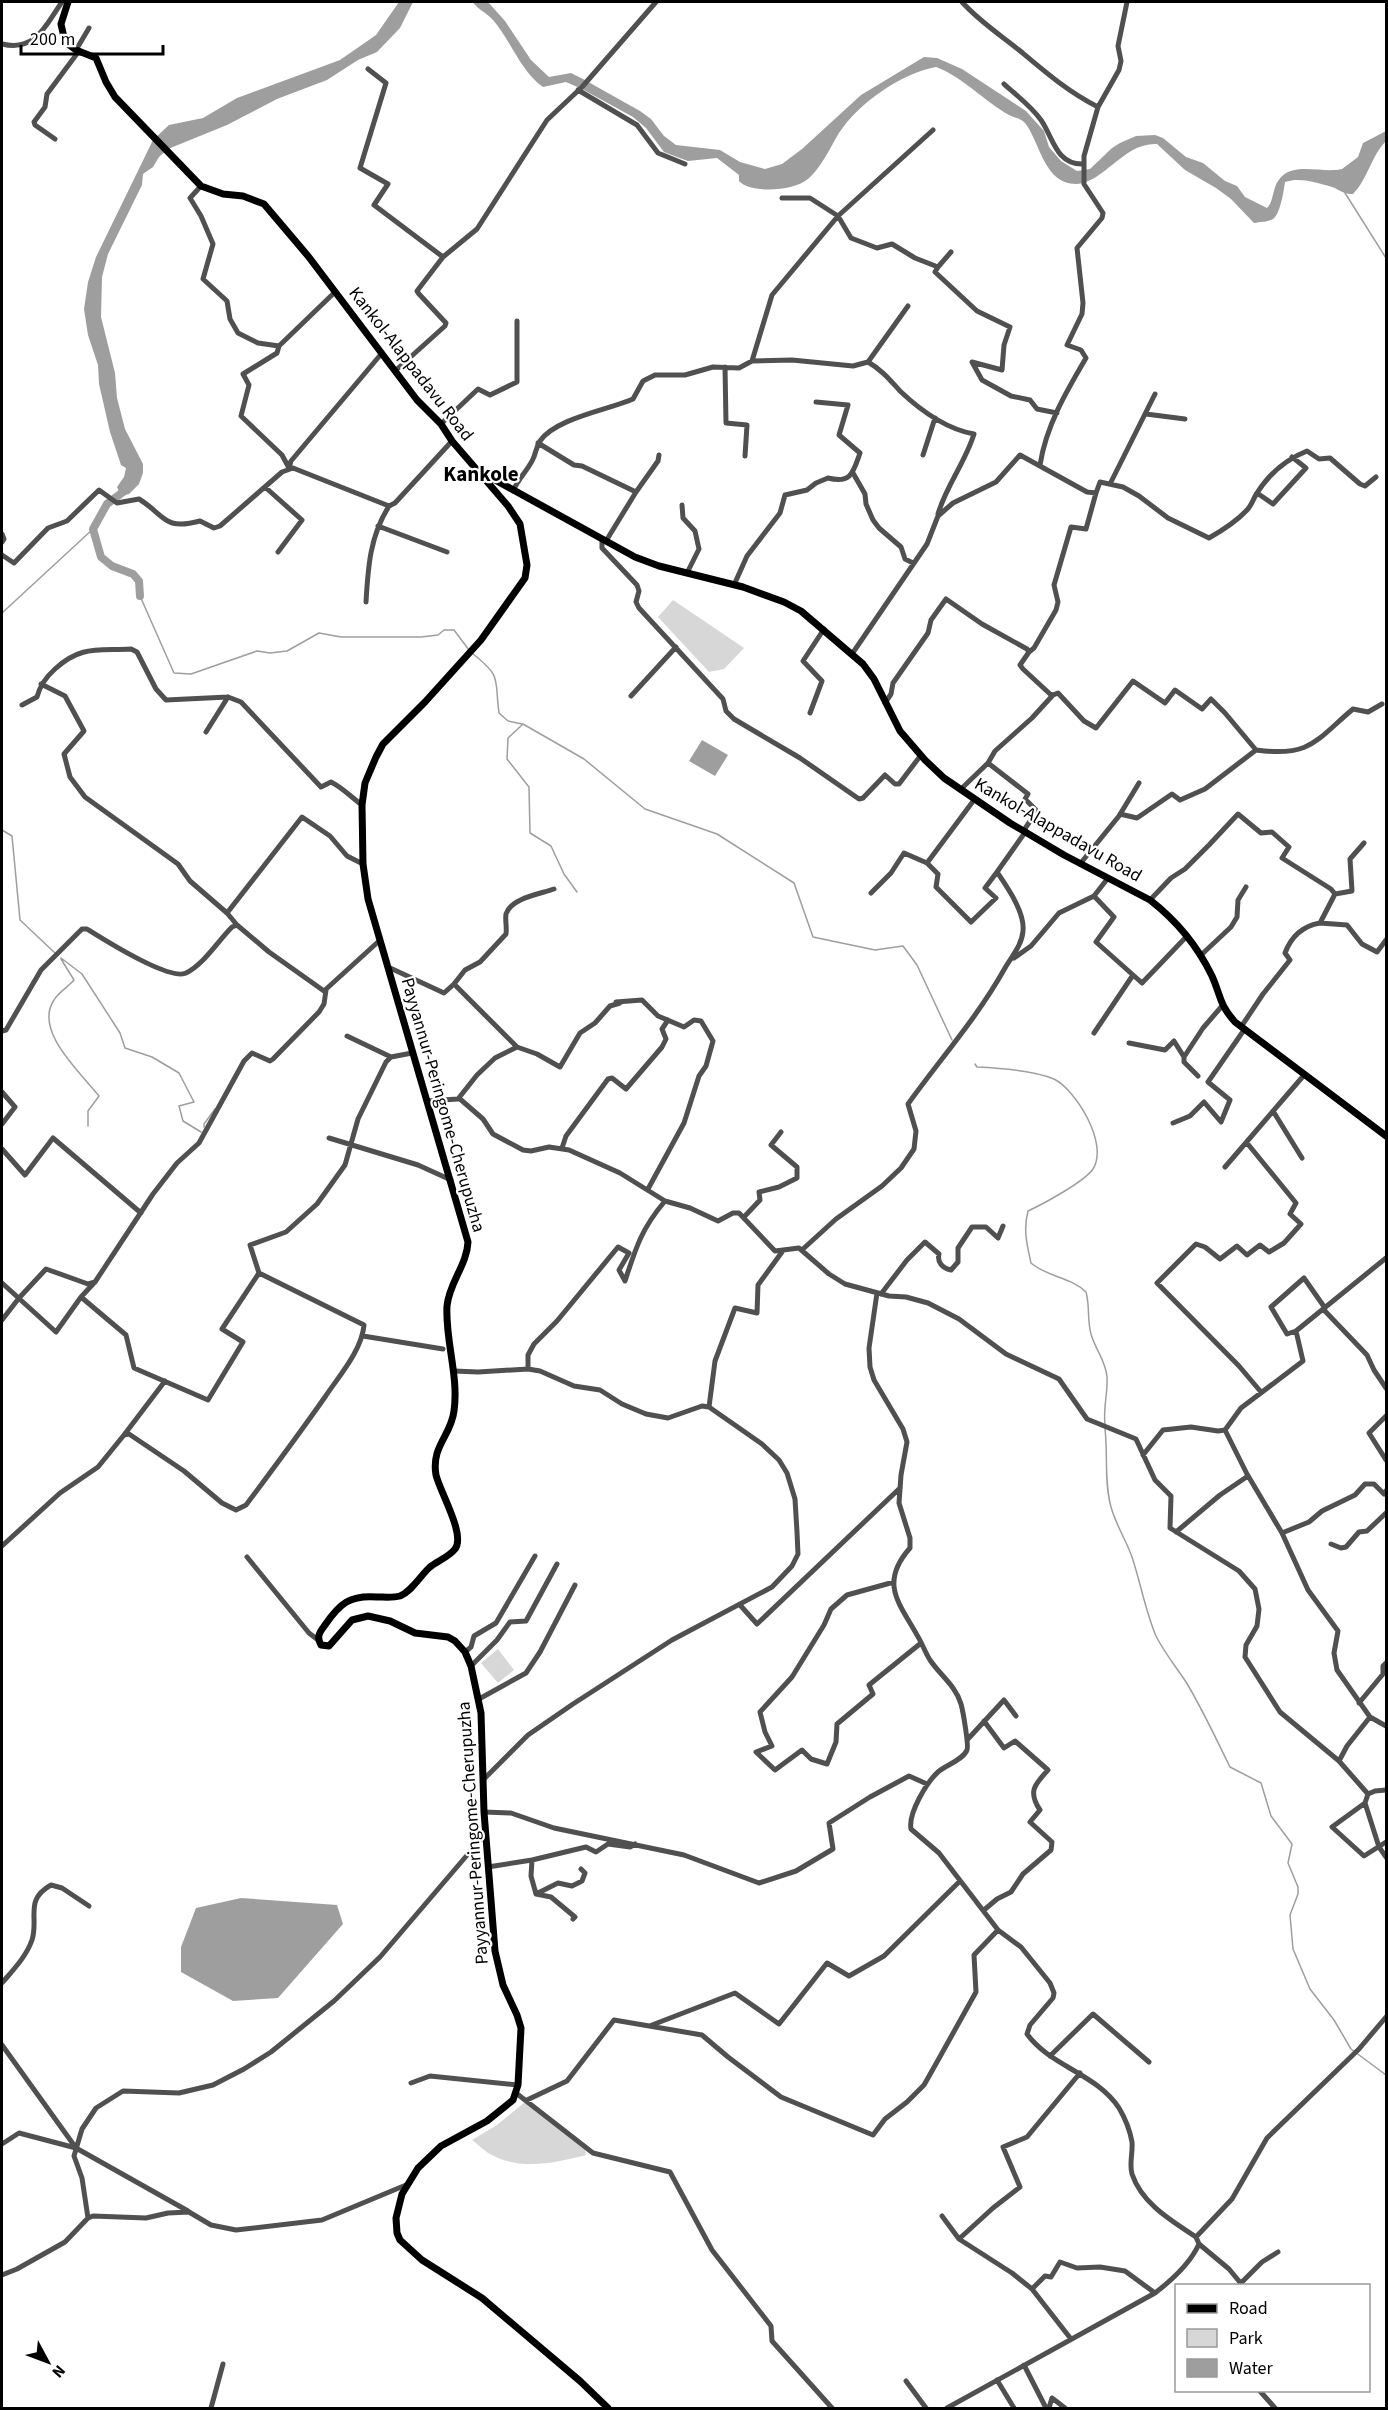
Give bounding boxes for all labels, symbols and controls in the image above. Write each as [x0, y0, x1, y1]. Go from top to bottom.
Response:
scale bar [21, 18, 164, 56]
text: 200 m [30, 27, 75, 52]
street label: Kankol-Alappadavu Road [343, 282, 479, 446]
district label: Kankole [443, 459, 519, 489]
street label: Kankol-Alappadavu Road [970, 772, 1146, 888]
street label: Payyannur-Peringome-Cherupuzha [395, 975, 491, 1235]
street label: Payyannur-Peringome-Cherupuzha [451, 1701, 495, 1965]
legend [1175, 2284, 1370, 2392]
text: Road [1229, 2296, 1268, 2321]
text: Park [1229, 2326, 1263, 2351]
north arrow [18, 2332, 78, 2392]
text: Water [1229, 2356, 1273, 2381]
text: N [47, 2360, 70, 2382]

